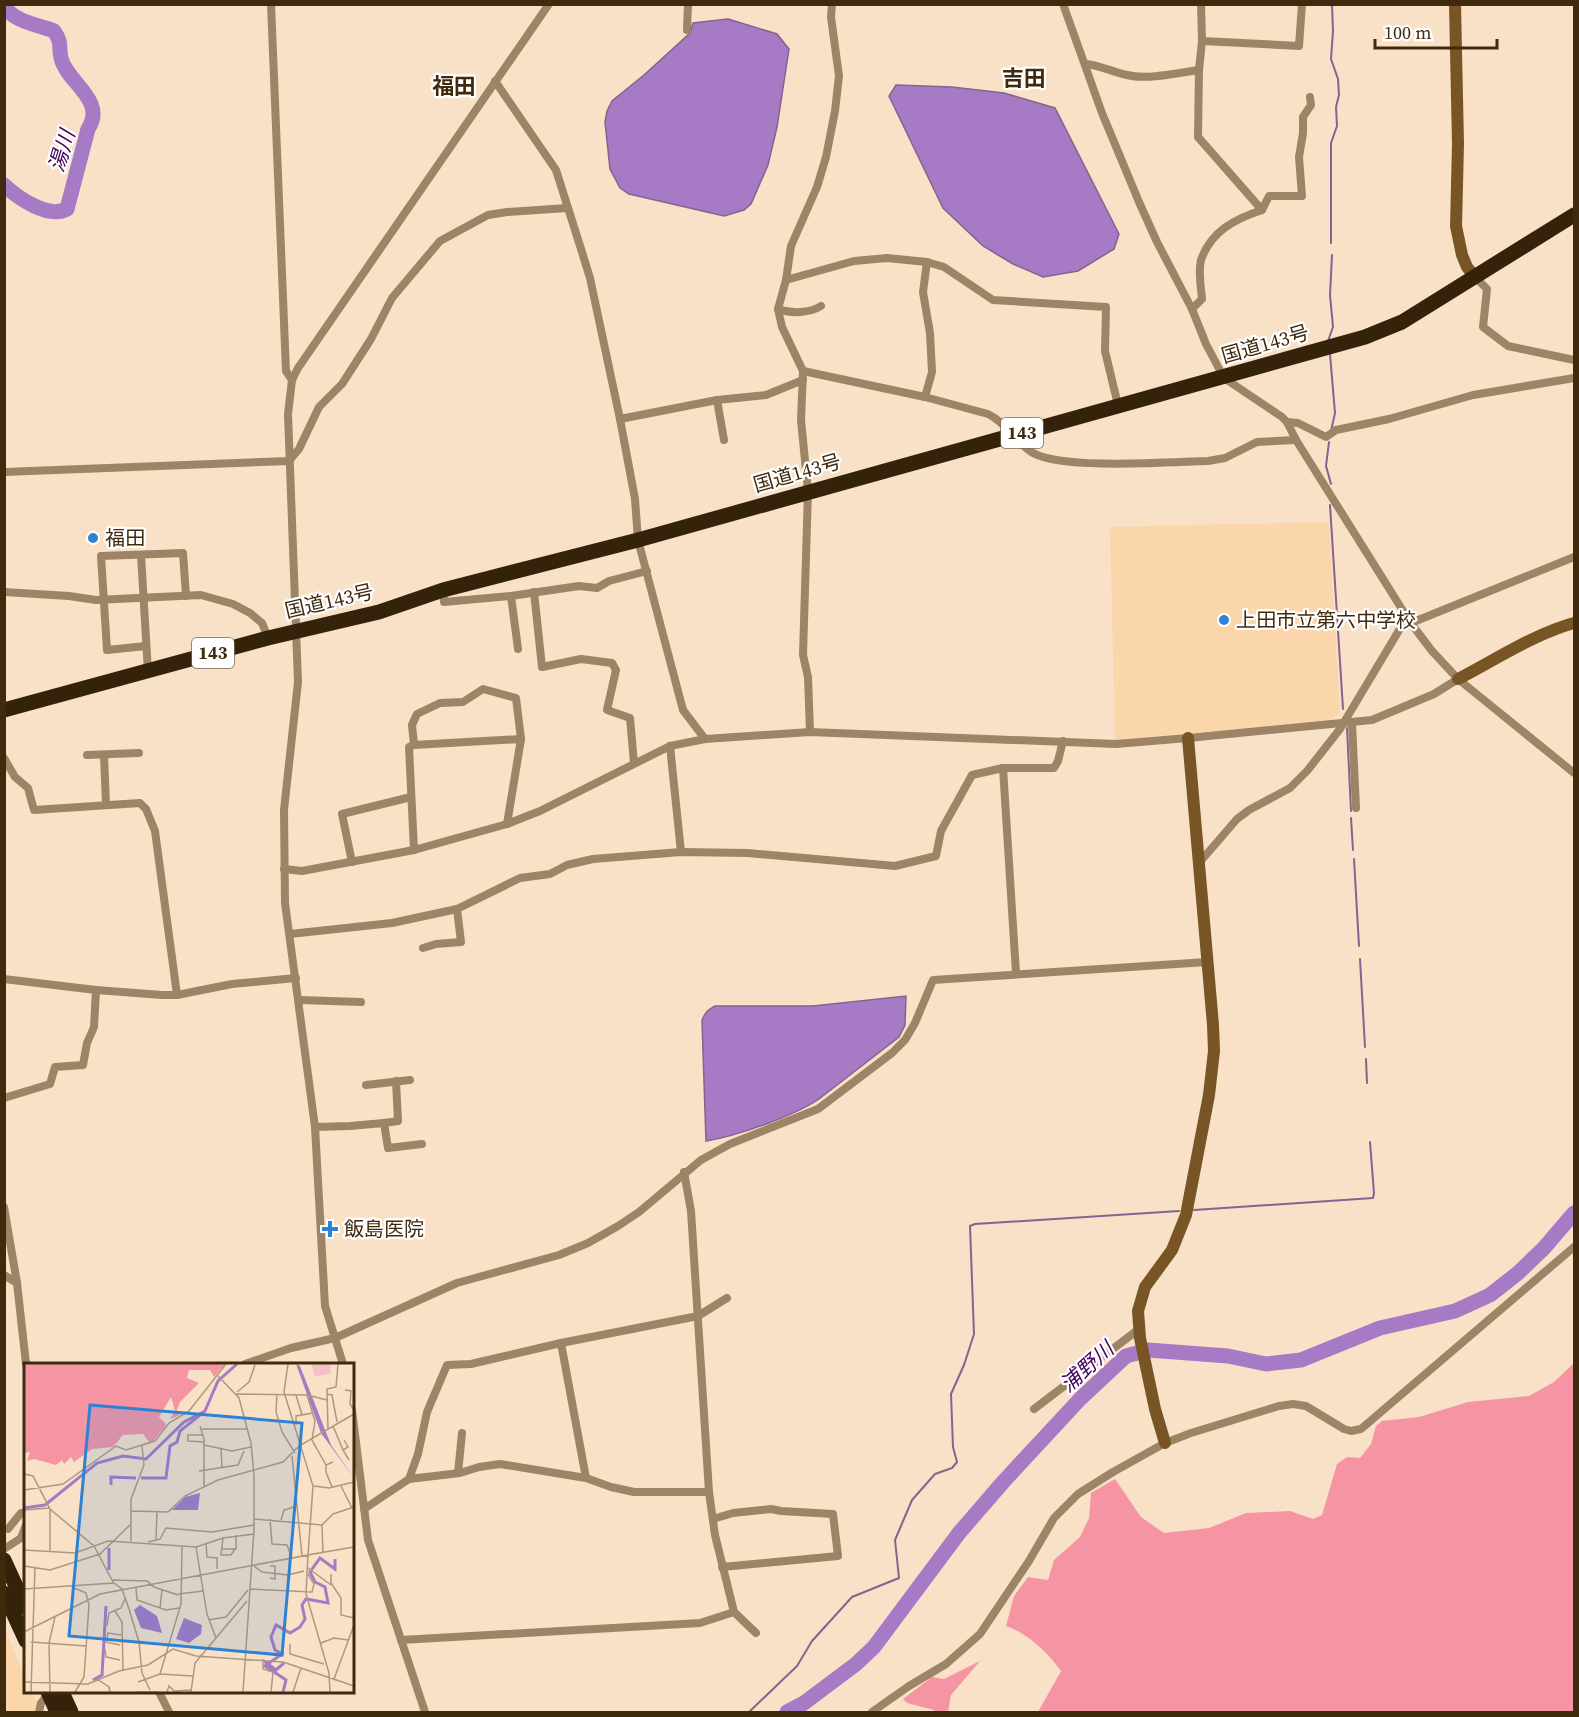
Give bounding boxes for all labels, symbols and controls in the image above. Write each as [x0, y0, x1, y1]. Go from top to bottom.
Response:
scale bar [1375, 12, 1496, 50]
text: 100 m [1384, 20, 1431, 45]
district label: 吉田 [1002, 63, 1046, 93]
district label: 福田 [432, 71, 476, 101]
water label: 湯川 [42, 125, 82, 175]
street label: 国道143号 [1218, 318, 1312, 370]
road number: 143 [1001, 418, 1043, 448]
street label: 国道143号 [750, 447, 844, 499]
place label: 福田 [105, 524, 145, 552]
marker: 福田 [86, 531, 100, 545]
street label: 国道143号 [282, 577, 376, 625]
place label: 上田市立第六中学校 [1236, 606, 1416, 634]
marker: 上田市立第六中学校 [1217, 613, 1231, 627]
road number: 143 [192, 638, 234, 668]
place label: 飯島医院 [344, 1215, 424, 1243]
marker: 飯島医院 [321, 1220, 339, 1238]
water label: 浦野川 [1054, 1333, 1121, 1398]
inset map [24, 1363, 354, 1693]

